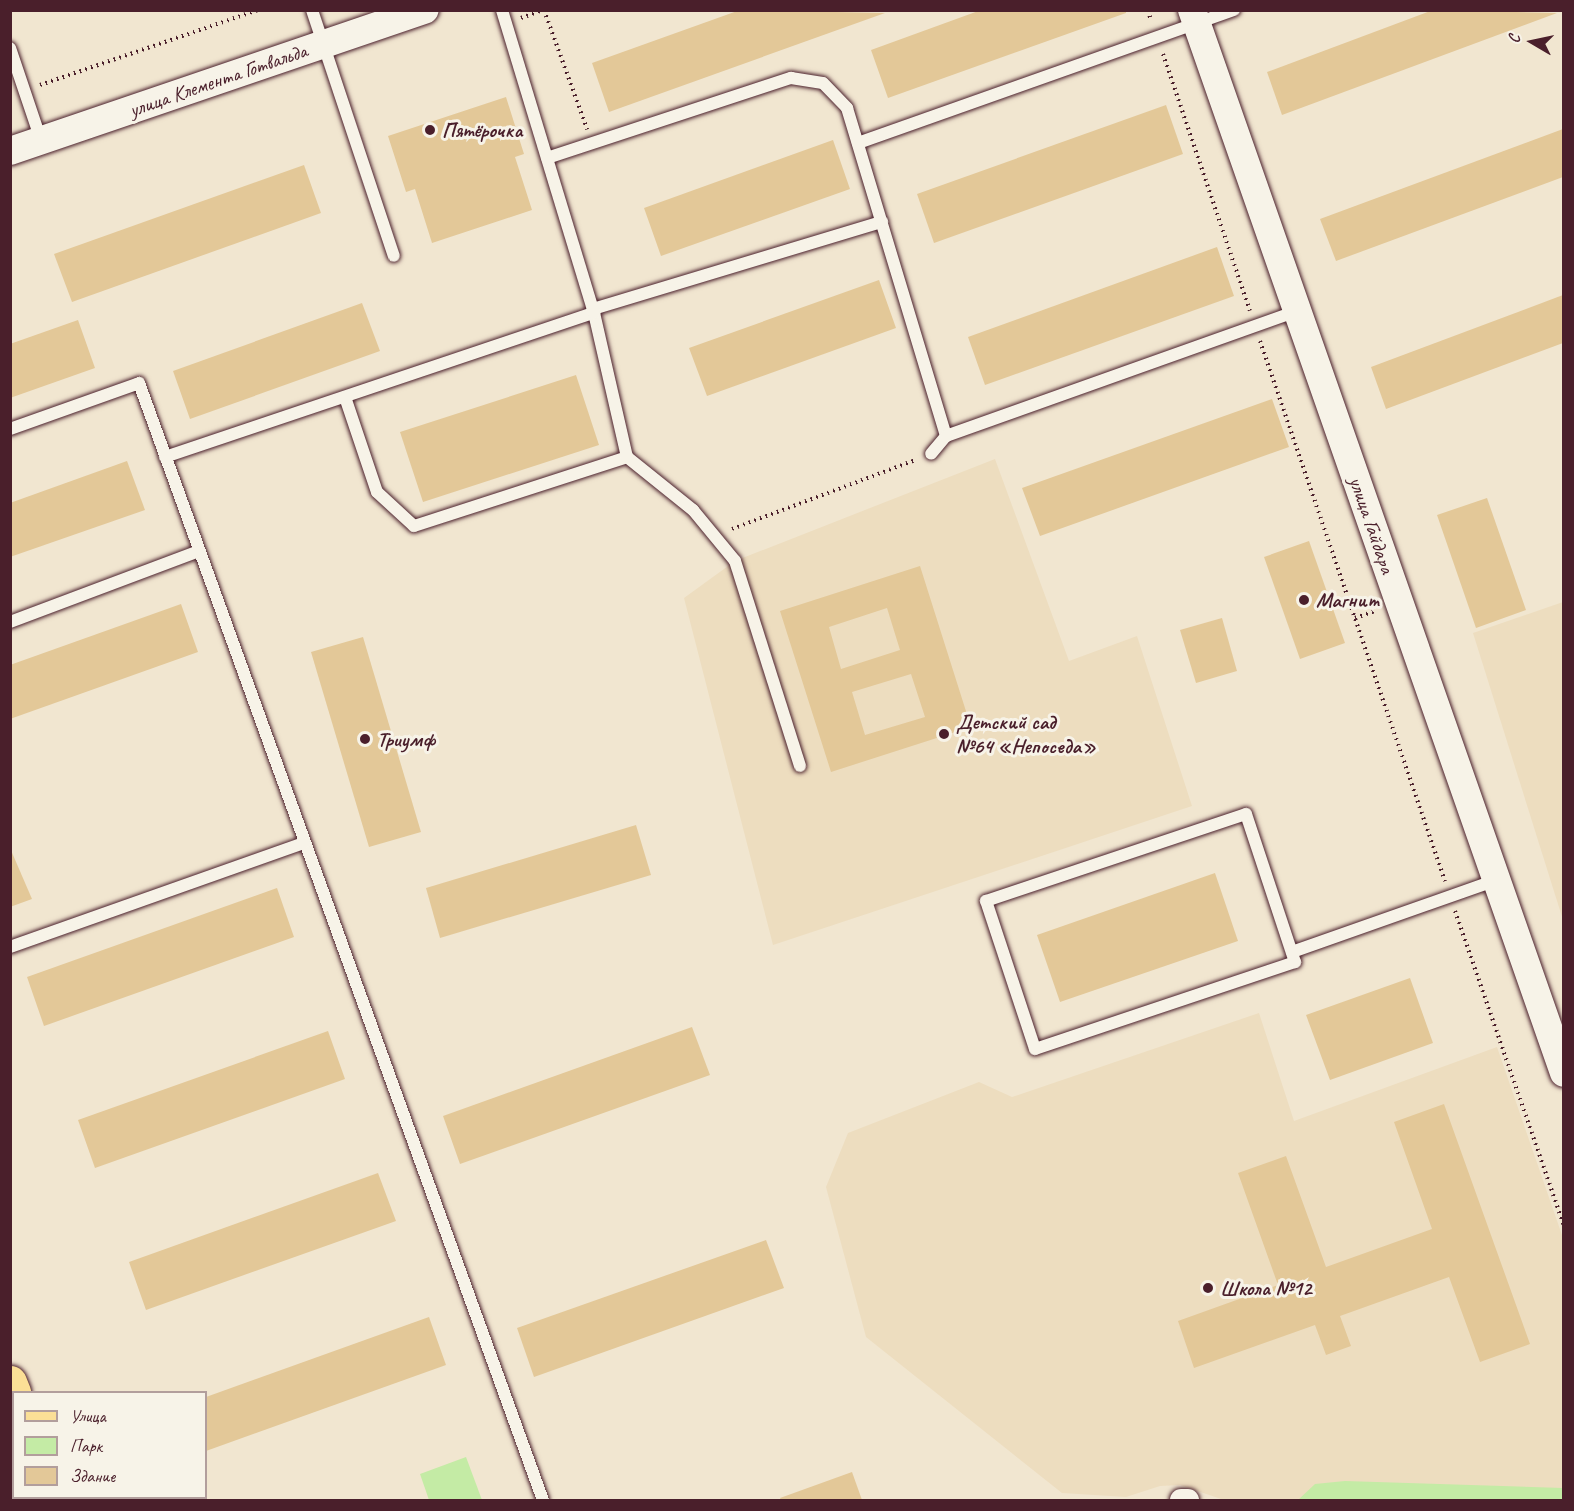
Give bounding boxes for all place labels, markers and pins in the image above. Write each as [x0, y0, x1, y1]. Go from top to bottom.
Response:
place label: Пятёрочка [442, 117, 522, 143]
marker: Пятёрочка [423, 123, 437, 137]
place label: Магнит [1316, 587, 1379, 613]
marker: Магнит [1297, 593, 1311, 607]
place label: Детский сад №64 «Непоседа» [956, 709, 1096, 759]
place label: Триумф [377, 726, 435, 752]
marker: Детский сад №64 «Непоседа» [937, 727, 951, 741]
marker: Триумф [358, 732, 372, 746]
place label: Школа №12 [1220, 1275, 1311, 1301]
marker: Школа №12 [1201, 1281, 1215, 1295]

